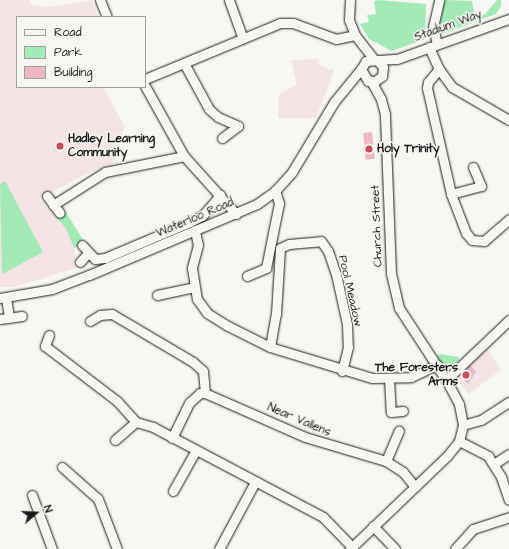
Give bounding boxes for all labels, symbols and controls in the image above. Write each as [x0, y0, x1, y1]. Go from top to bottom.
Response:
street label: Stadium Way [412, 7, 484, 45]
legend [16, 16, 146, 88]
text: Road [54, 24, 82, 41]
text: Park [54, 44, 82, 61]
text: Building [54, 64, 92, 81]
place label: Hadley Learning Community [68, 132, 155, 160]
marker: Hadley Learning Community [55, 141, 65, 151]
place label: Holy Trinity [377, 142, 439, 156]
marker: Holy Trinity [364, 144, 374, 154]
street label: Church Street [368, 185, 386, 267]
street label: Waterloo Road [154, 195, 236, 241]
street label: Pool Meadow [335, 254, 365, 328]
place label: The Foresters Arms [375, 361, 458, 389]
marker: The Foresters Arms [461, 370, 471, 380]
street label: Near Vallens [265, 400, 333, 440]
north arrow [16, 493, 56, 533]
text: N [40, 503, 56, 515]

